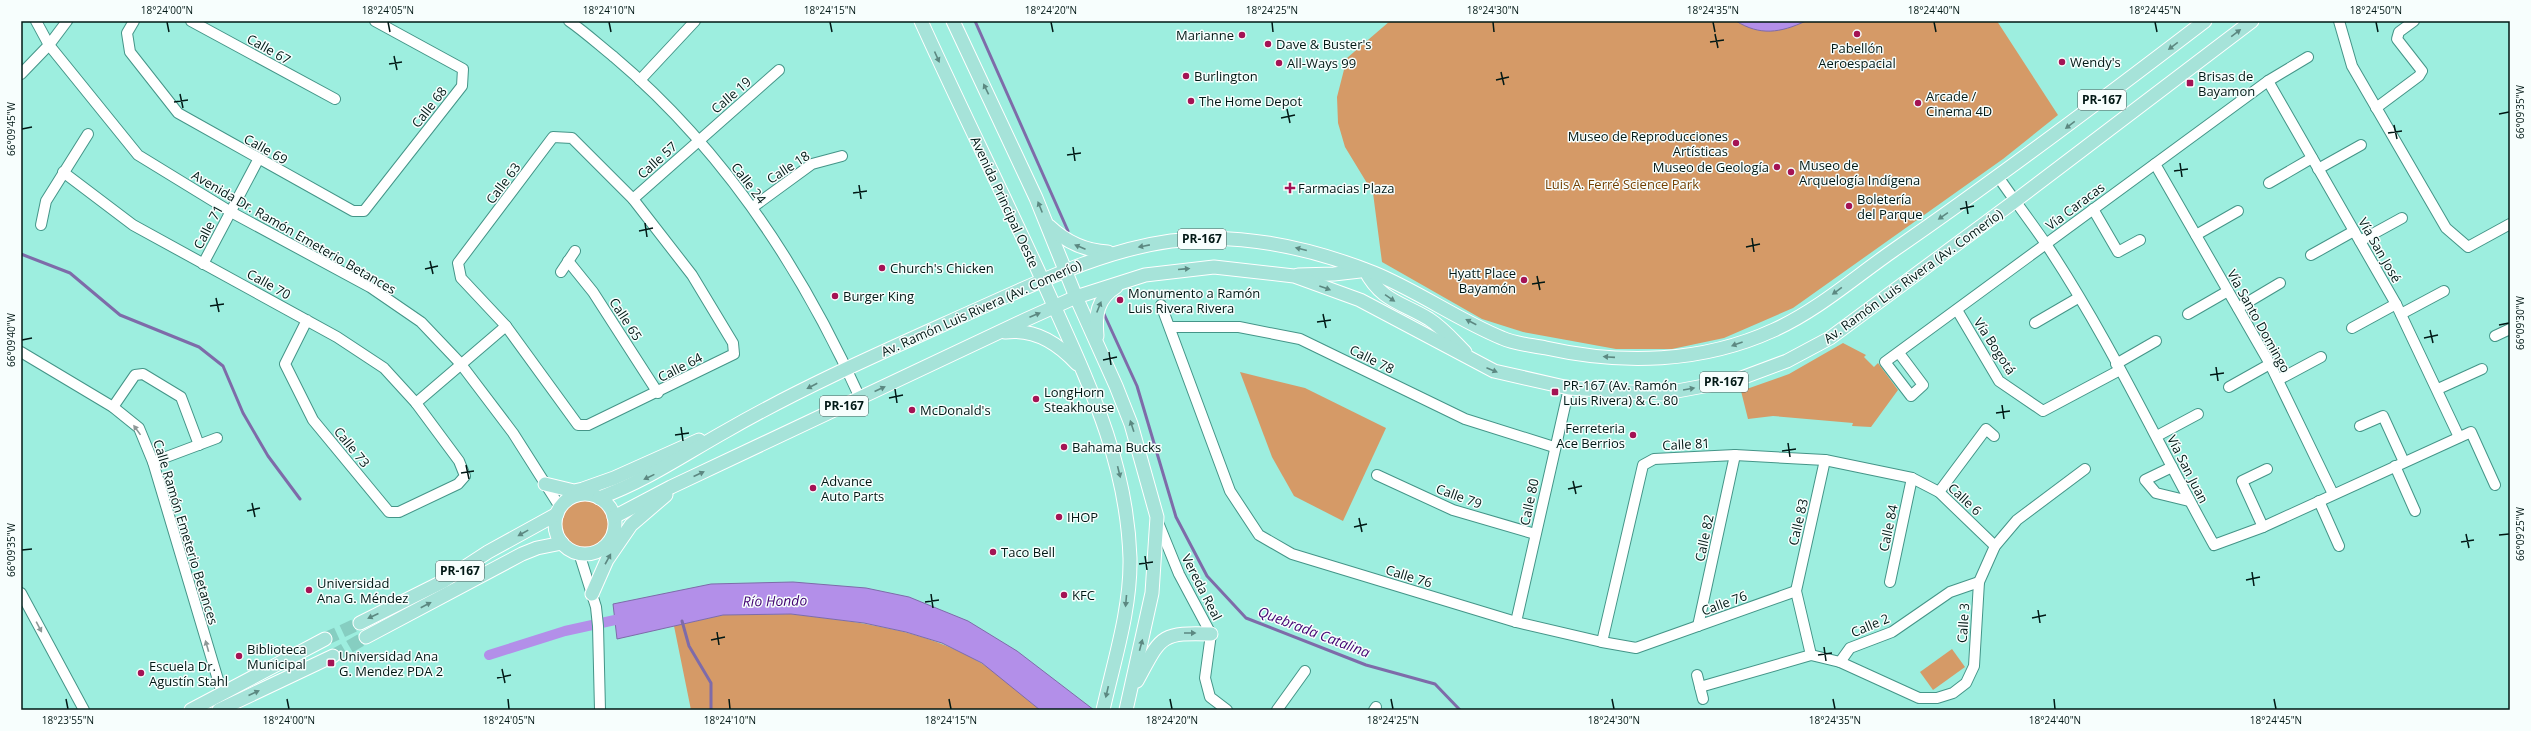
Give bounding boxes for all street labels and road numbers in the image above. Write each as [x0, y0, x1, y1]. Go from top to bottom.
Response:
street label: Calle 67 [244, 30, 294, 68]
street label: Calle 19 [707, 73, 755, 117]
street label: Calle 68 [407, 83, 451, 131]
road number: PR-167 [2078, 90, 2126, 110]
street label: Calle 69 [241, 130, 291, 168]
street label: Avenida Principal Oeste [967, 133, 1043, 271]
street label: Calle 57 [633, 137, 681, 183]
street label: Calle 18 [763, 147, 813, 187]
street label: Calle 63 [482, 159, 524, 207]
street label: Calle 24 [727, 159, 771, 208]
street label: Avenida Dr. Ramón Emeterio Betances [188, 166, 400, 298]
street label: Vía Caracas [2042, 178, 2108, 234]
street label: Calle 71 [189, 202, 227, 252]
street label: Av. Ramón Luis Rivera (Av. Comerío) [1820, 205, 2006, 347]
street label: Vía San José [2354, 214, 2406, 286]
road number: PR-167 [1178, 229, 1226, 249]
street label: Av. Ramón Luis Rivera (Av. Comerío) [878, 255, 1084, 360]
street label: Calle 70 [244, 265, 294, 303]
street label: Vía Santo Domingo [2223, 266, 2295, 376]
street label: Calle 65 [606, 294, 646, 344]
street label: Vía Bogotá [1970, 314, 2020, 378]
street label: Calle 78 [1347, 340, 1397, 378]
street label: Calle 64 [655, 348, 706, 386]
road number: PR-167 [1700, 372, 1748, 392]
road number: PR-167 [820, 396, 868, 416]
street label: Calle 73 [330, 423, 374, 471]
street label: Vía San Juan [2163, 432, 2213, 506]
street label: Calle 81 [1662, 434, 1710, 454]
street label: Calle Ramón Emeterio Betances [149, 437, 223, 627]
street label: Calle 80 [1515, 477, 1543, 527]
street label: Calle 79 [1434, 479, 1484, 513]
street label: Calle 6 [1944, 479, 1986, 519]
street label: Calle 83 [1784, 497, 1812, 547]
street label: Calle 84 [1874, 502, 1902, 553]
street label: Calle 82 [1690, 513, 1718, 563]
street label: Vereda Real [1178, 551, 1226, 623]
street label: Calle 76 [1384, 560, 1434, 592]
road number: PR-167 [436, 561, 484, 581]
street label: Calle 76 [1699, 586, 1749, 620]
street label: Calle 3 [1953, 602, 1973, 644]
street label: Calle 2 [1848, 609, 1892, 641]

